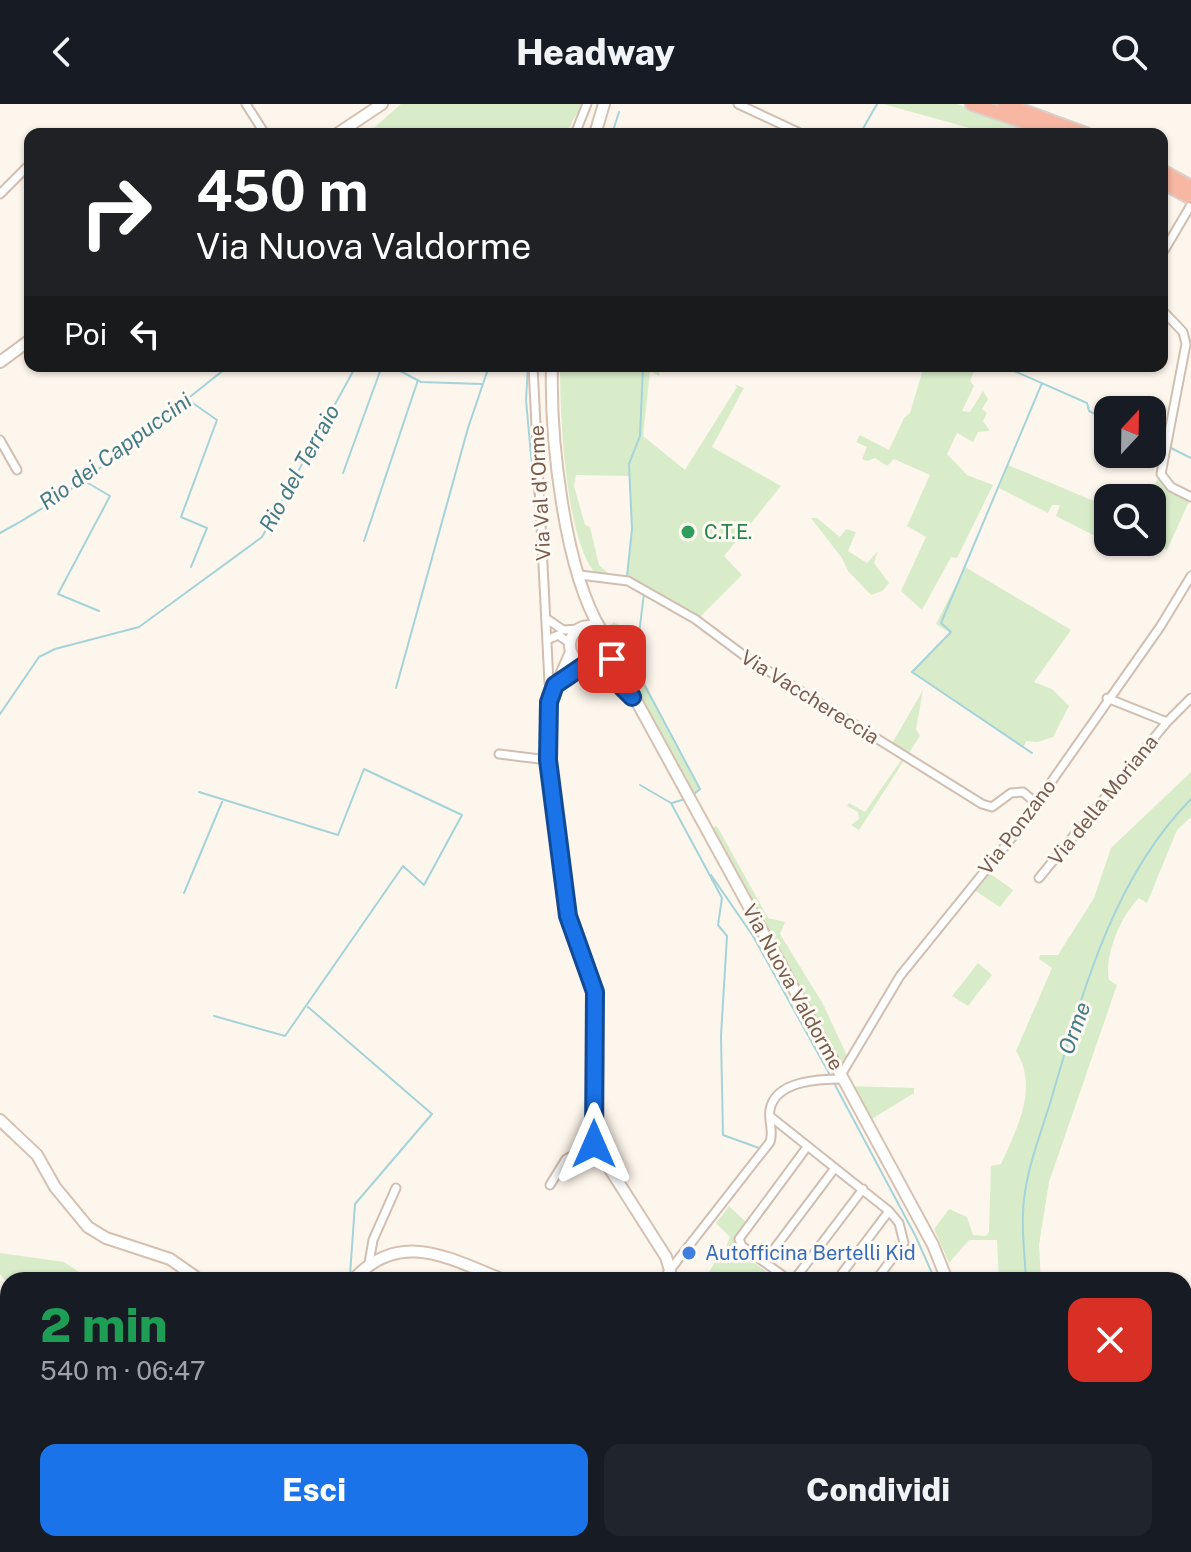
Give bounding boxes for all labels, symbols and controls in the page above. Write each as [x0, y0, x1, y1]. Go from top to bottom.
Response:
icon: back [40, 30, 84, 74]
icon: search [1107, 30, 1151, 74]
text: Headway [516, 31, 675, 73]
text: 450 m [196, 158, 369, 224]
icon: right [64, 160, 168, 264]
text: Via Nuova Valdorme [196, 225, 531, 267]
icon: left [123, 312, 167, 356]
text: Poi [64, 316, 107, 352]
water label: Rio dei Cappuccini [34, 387, 197, 515]
north arrow [1094, 396, 1166, 468]
map controls [1094, 396, 1166, 556]
water label: Rio del Terraio [253, 400, 345, 536]
street label: Via Val d'Orme [524, 425, 556, 561]
button: search [1094, 484, 1166, 556]
place label: C.T.E. [704, 520, 752, 544]
marker: C.T.E. [679, 523, 697, 541]
pin [578, 625, 646, 693]
icon: arrive [590, 637, 634, 681]
street label: Via Vacchereccia [736, 645, 884, 749]
street label: Via della Moriana [1043, 730, 1163, 870]
street label: Via Ponzano [973, 775, 1061, 879]
street label: Via Nuova Valdorme [737, 900, 849, 1074]
water label: Orme [1053, 998, 1095, 1058]
position arrow [552, 1102, 636, 1186]
place label: Autofficina Bertelli Kid [705, 1241, 916, 1265]
marker: Autofficina Bertelli Kid [680, 1244, 698, 1262]
text: 2 min [40, 1296, 168, 1353]
button: close [1068, 1298, 1152, 1382]
text: 540 m · 06:47 [40, 1355, 206, 1386]
button: Esci [40, 1444, 588, 1536]
button: Condividi [604, 1444, 1152, 1536]

